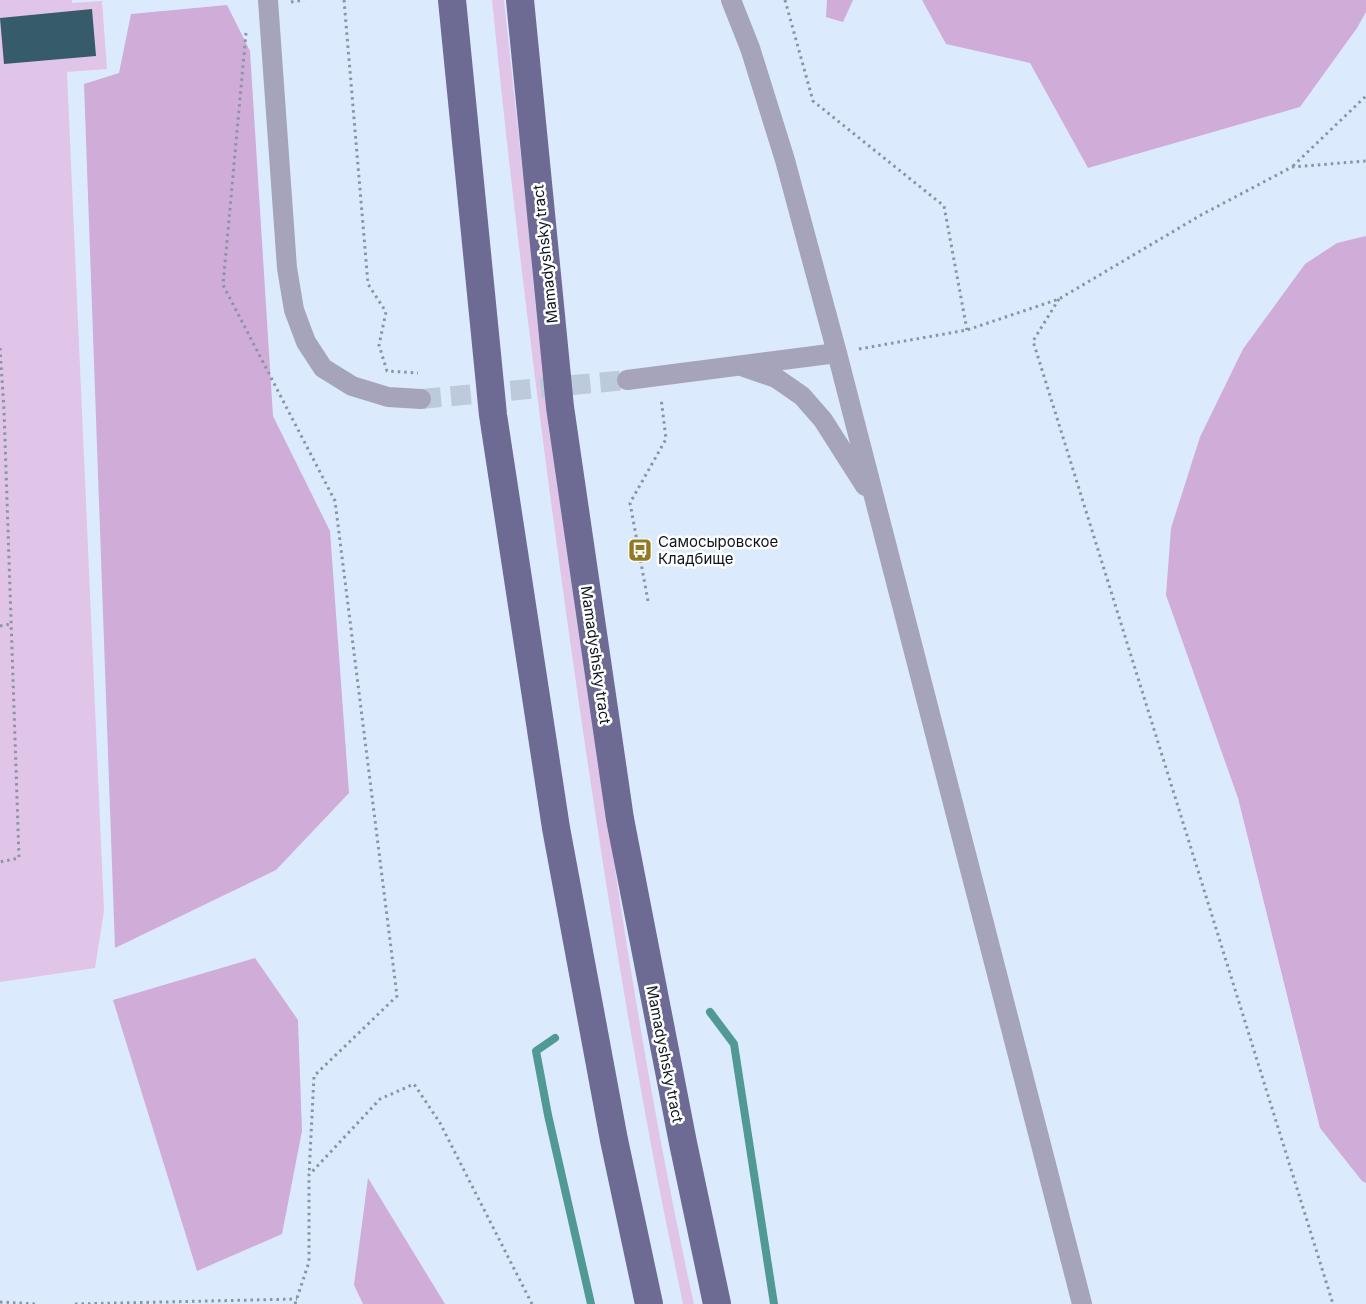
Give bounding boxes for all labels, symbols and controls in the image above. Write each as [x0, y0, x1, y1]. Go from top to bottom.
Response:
street label: Mamadyshsky tract [528, 184, 562, 324]
place label: Самосыровское Кладбище [658, 532, 778, 568]
bus stop icon: Самосыровское Кладбище [627, 537, 653, 563]
street label: Mamadyshsky tract [577, 585, 615, 725]
street label: Mamadyshsky tract [642, 984, 688, 1124]

